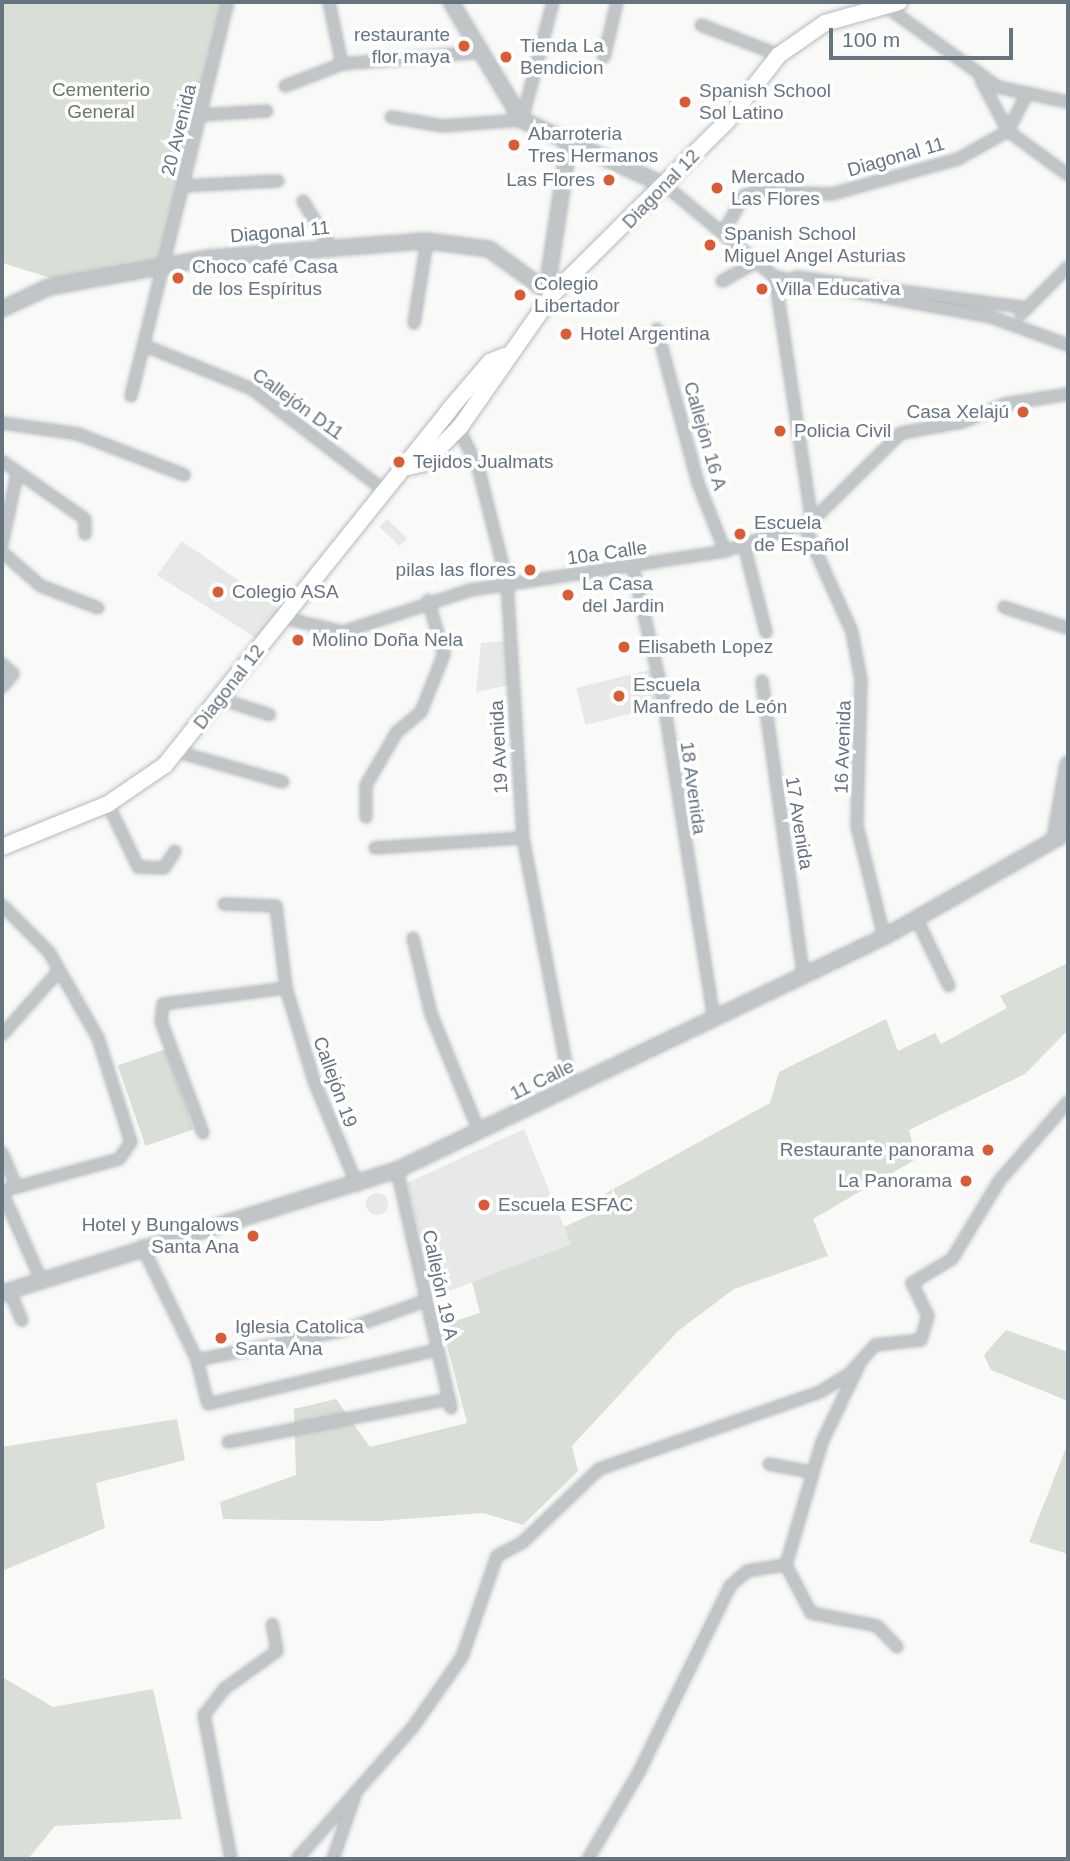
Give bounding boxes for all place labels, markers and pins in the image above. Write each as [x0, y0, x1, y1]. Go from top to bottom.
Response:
place label: restaurante flor maya [354, 24, 450, 68]
place label: Tienda La Bendicion [520, 35, 604, 79]
marker: restaurante flor maya [456, 38, 472, 54]
marker: Tienda La Bendicion [498, 49, 514, 65]
place label: Spanish School Sol Latino [699, 80, 831, 124]
marker: Spanish School Sol Latino [677, 94, 693, 110]
place label: Abarroteria Tres Hermanos [528, 123, 658, 167]
marker: Abarroteria Tres Hermanos [506, 137, 522, 153]
place label: Mercado Las Flores [731, 166, 820, 210]
place label: Las Flores [506, 169, 595, 191]
marker: Las Flores [601, 172, 617, 188]
marker: Mercado Las Flores [709, 180, 725, 196]
place label: Spanish School Miguel Angel Asturias [724, 223, 908, 267]
marker: Spanish School Miguel Angel Asturias [702, 237, 718, 253]
place label: Choco café Casa de los Espíritus [192, 256, 338, 300]
marker: Choco café Casa de los Espíritus [170, 270, 186, 286]
place label: Colegio Libertador [534, 273, 620, 317]
place label: Villa Educativa [776, 278, 900, 300]
marker: Villa Educativa [754, 281, 770, 297]
marker: Colegio Libertador [512, 287, 528, 303]
place label: Hotel Argentina [580, 323, 711, 345]
marker: Hotel Argentina [558, 326, 574, 342]
place label: Casa Xelajú [907, 401, 1009, 423]
marker: Casa Xelajú [1015, 404, 1031, 420]
place label: Policia Civil [794, 420, 891, 442]
marker: Policia Civil [772, 423, 788, 439]
place label: Tejidos Jualmats [413, 451, 553, 473]
marker: Tejidos Jualmats [391, 454, 407, 470]
place label: Escuela de Español [754, 512, 849, 556]
marker: Escuela de Español [732, 526, 748, 542]
place label: pilas las flores [396, 559, 516, 581]
marker: pilas las flores [522, 562, 538, 578]
place label: La Casa del Jardin [582, 573, 664, 617]
place label: Colegio ASA [232, 581, 340, 603]
marker: Colegio ASA [210, 584, 226, 600]
marker: La Casa del Jardin [560, 587, 576, 603]
place label: Molino Doña Nela [312, 629, 463, 651]
marker: Molino Doña Nela [290, 632, 306, 648]
place label: Elisabeth Lopez [638, 636, 773, 658]
marker: Elisabeth Lopez [616, 639, 632, 655]
place label: Escuela Manfredo de León [633, 674, 787, 718]
marker: Escuela Manfredo de León [611, 688, 627, 704]
place label: Restaurante panorama [780, 1139, 974, 1161]
marker: Restaurante panorama [980, 1142, 996, 1158]
place label: La Panorama [838, 1170, 952, 1192]
marker: La Panorama [958, 1173, 974, 1189]
place label: Escuela ESFAC [498, 1194, 633, 1216]
marker: Escuela ESFAC [476, 1197, 492, 1213]
place label: Hotel y Bungalows Santa Ana [82, 1214, 239, 1258]
marker: Hotel y Bungalows Santa Ana [245, 1228, 261, 1244]
place label: Iglesia Catolica Santa Ana [235, 1316, 364, 1360]
marker: Iglesia Catolica Santa Ana [213, 1330, 229, 1346]

